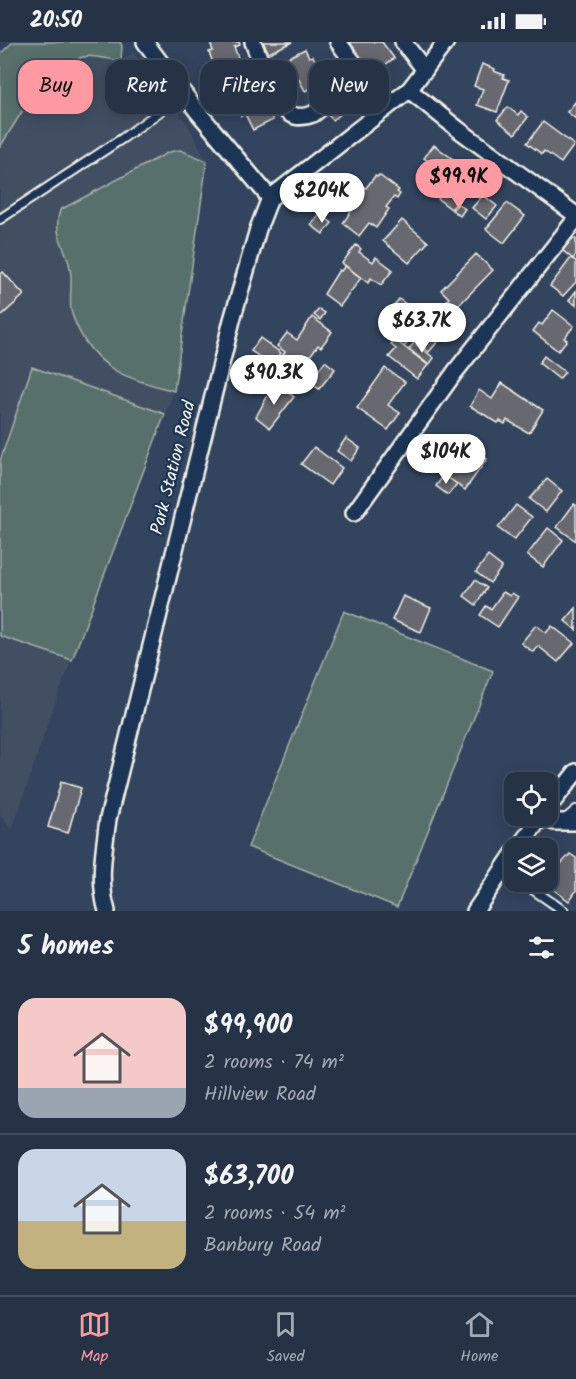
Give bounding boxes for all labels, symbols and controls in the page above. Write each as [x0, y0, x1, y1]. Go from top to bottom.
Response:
text: 20:50 [30, 4, 82, 39]
chip: Buy [18, 60, 93, 114]
chip: Rent [105, 60, 188, 114]
chip: Filters [200, 60, 297, 114]
chip: New [309, 60, 389, 114]
pin: $99.9K [410, 159, 508, 210]
text: $99.9K [430, 162, 488, 194]
pin: $204K [280, 173, 364, 224]
text: $204K [294, 176, 350, 208]
pin: $63.7K [373, 303, 471, 354]
text: $63.7K [392, 306, 452, 338]
pin: $90.3K [225, 355, 323, 406]
text: $90.3K [244, 358, 304, 390]
street label: Park Station Road [143, 397, 205, 538]
pin: $104K [404, 434, 488, 485]
text: $104K [420, 437, 472, 469]
map controls [504, 772, 558, 892]
button: locate [504, 772, 558, 826]
button: layers [504, 838, 558, 892]
text: 5 homes [18, 926, 114, 968]
icon: filters [525, 931, 558, 964]
text: $99,900 [204, 1005, 292, 1047]
icon: home [66, 1022, 138, 1094]
text: 2 rooms · 74 m² [204, 1047, 344, 1079]
text: Hillview Road [204, 1079, 316, 1111]
text: $63,700 [204, 1156, 293, 1198]
icon: home [66, 1173, 138, 1245]
text: 2 rooms · 54 m² [204, 1198, 345, 1230]
text: Banbury Road [204, 1230, 321, 1262]
tab: Map [78, 1308, 111, 1369]
tab: Saved [267, 1308, 305, 1369]
tab: Home [460, 1308, 498, 1369]

